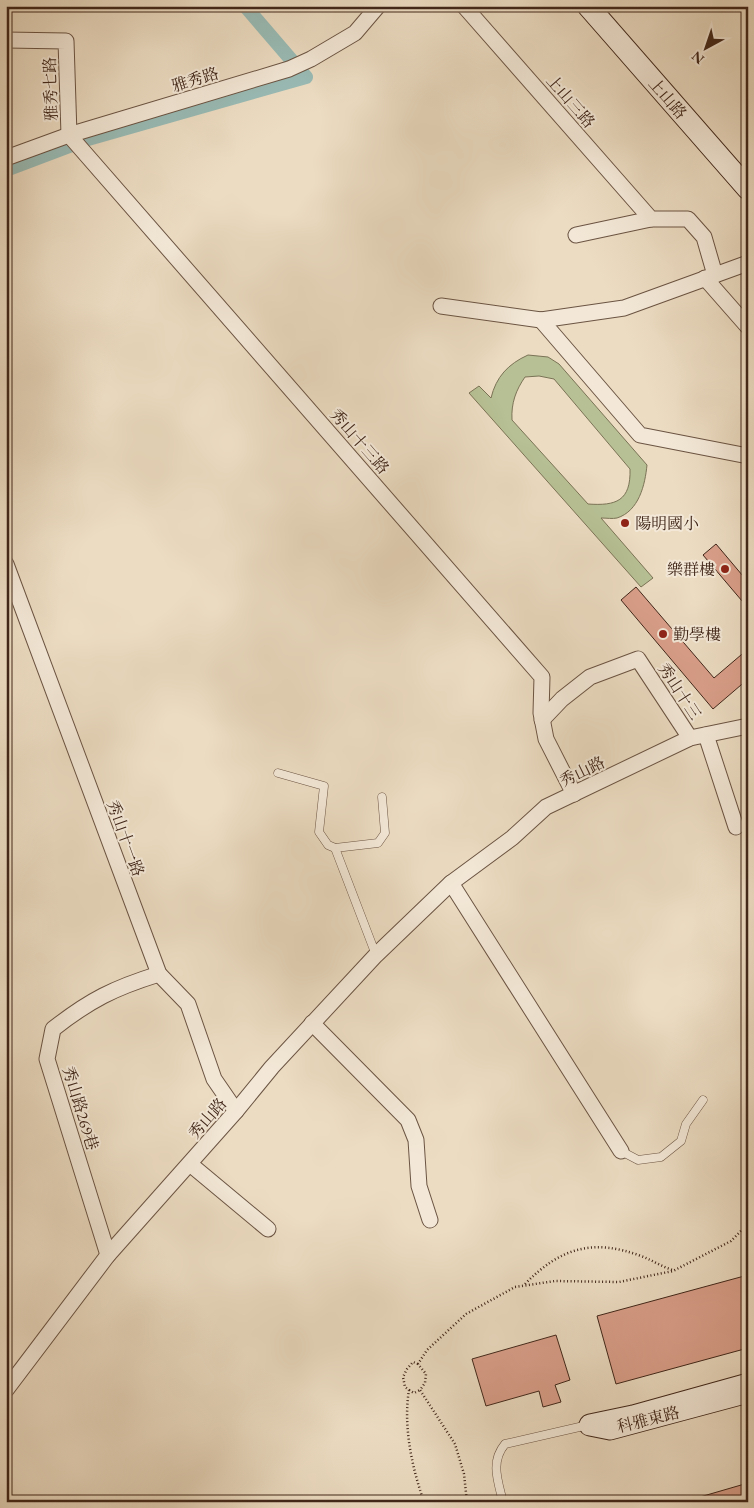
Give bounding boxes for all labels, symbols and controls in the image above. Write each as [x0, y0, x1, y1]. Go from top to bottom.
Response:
north arrow [682, 22, 732, 72]
text: N [687, 47, 708, 68]
street label: 雅秀七路 [39, 57, 62, 121]
street label: 雅秀路 [169, 62, 221, 97]
street label: 上山三路 [542, 70, 600, 132]
street label: 上山路 [644, 73, 691, 123]
street label: 秀山十三路 [325, 404, 394, 478]
place label: 陽明國小 [635, 513, 699, 534]
marker: 陽明國小 [619, 517, 631, 529]
place label: 樂群樓 [667, 559, 715, 580]
marker: 樂群樓 [719, 563, 731, 575]
place label: 勤學樓 [673, 624, 721, 645]
marker: 勤學樓 [657, 628, 669, 640]
street label: 秀山十三 [653, 659, 706, 724]
street label: 秀山路 [556, 751, 608, 791]
street label: 秀山十一路 [102, 797, 149, 879]
street label: 秀山路269巷 [58, 1063, 103, 1153]
street label: 秀山路 [184, 1093, 231, 1143]
street label: 科雅東路 [615, 1402, 682, 1437]

